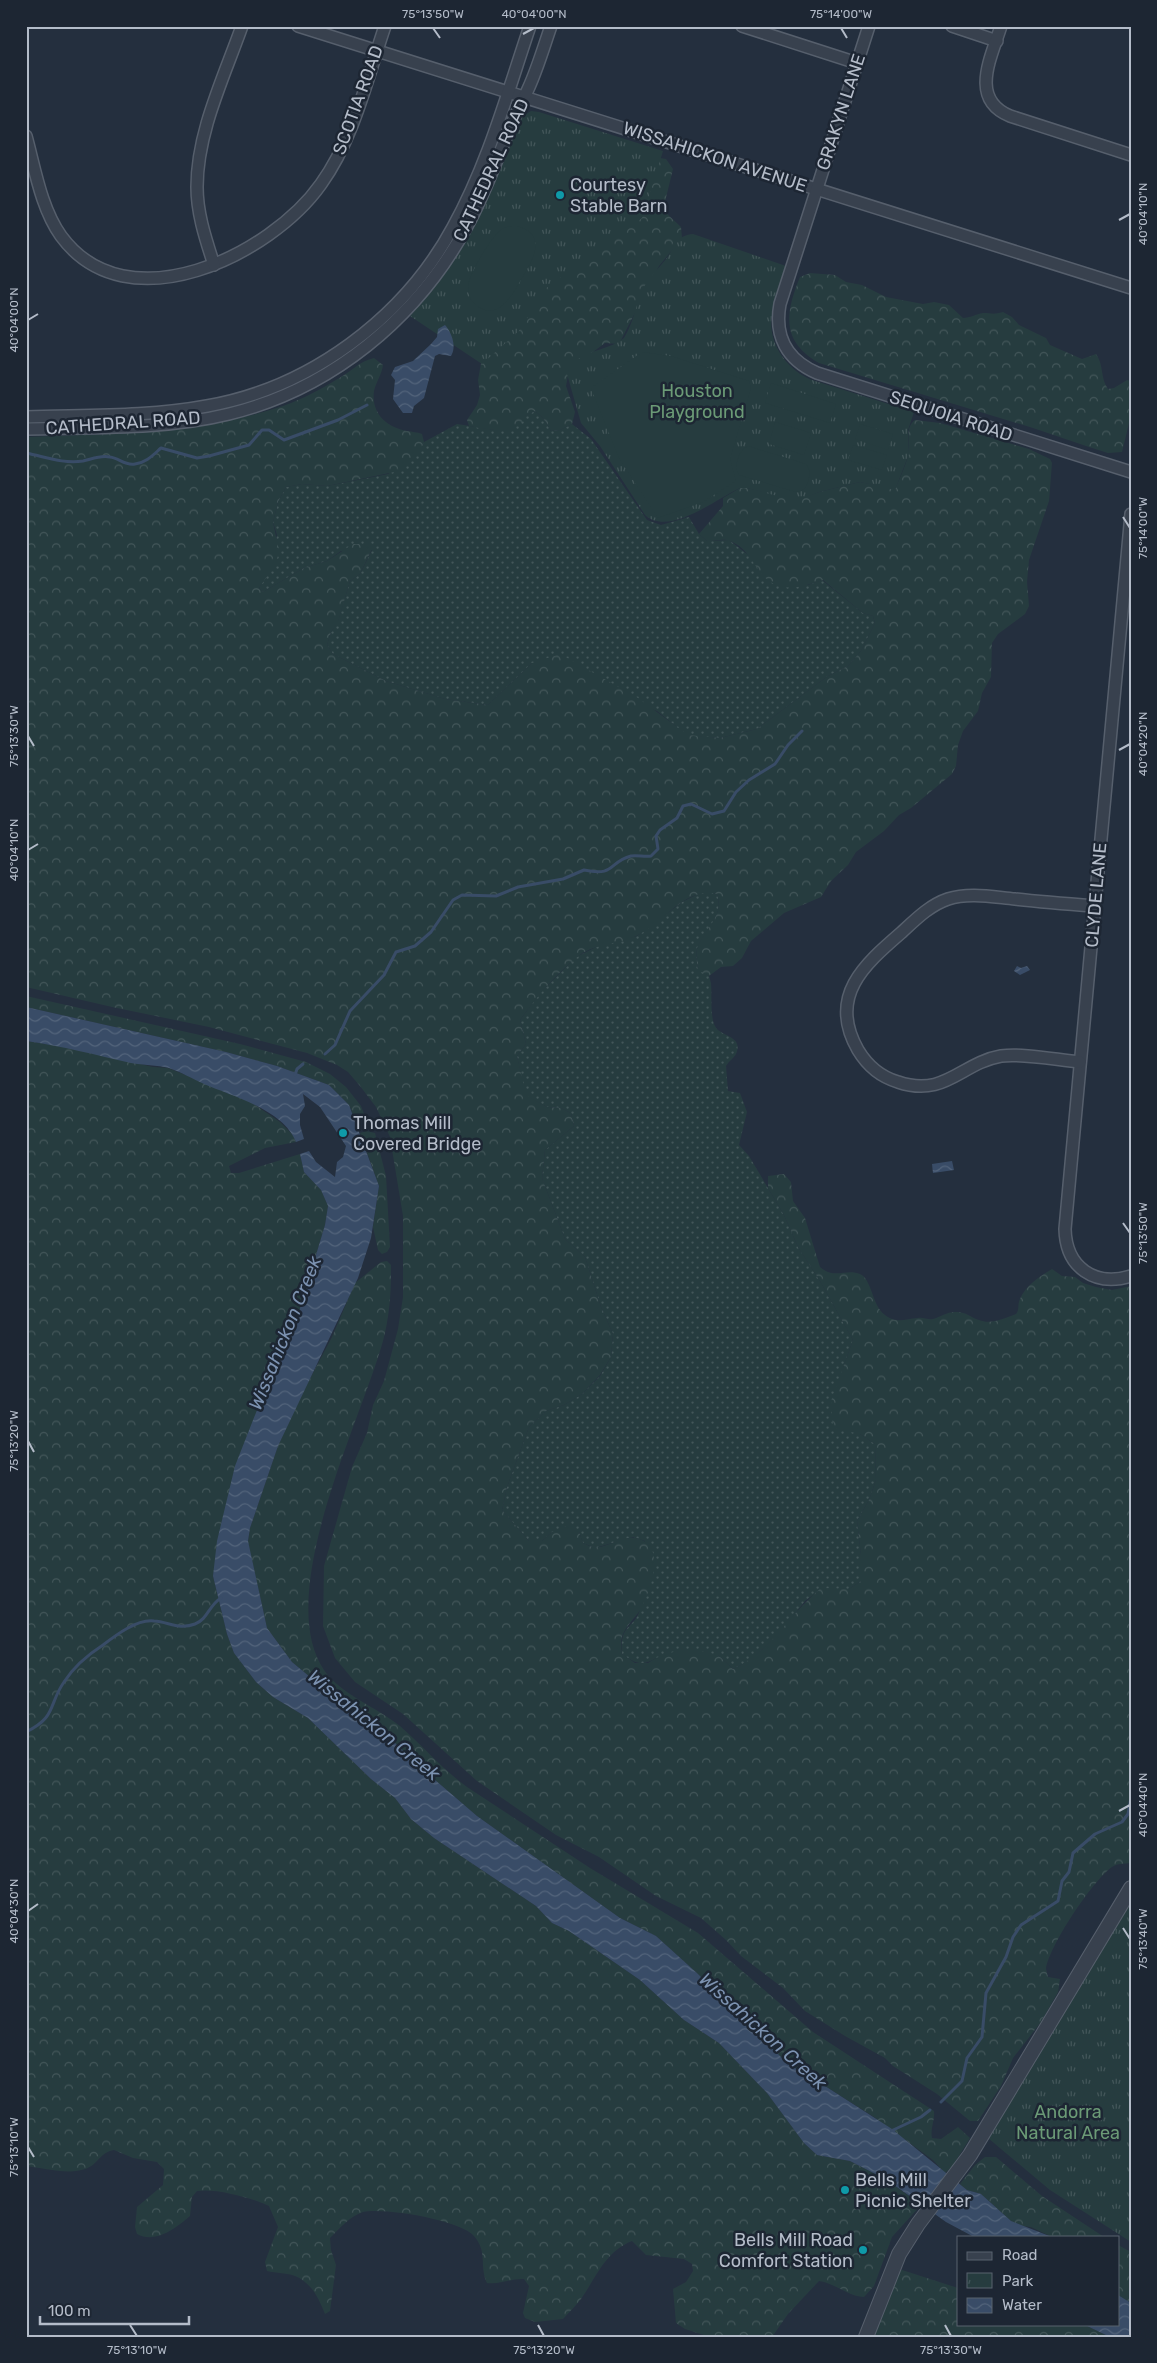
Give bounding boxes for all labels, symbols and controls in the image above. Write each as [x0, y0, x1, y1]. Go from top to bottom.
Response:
text: 75°13'50"W [402, 7, 464, 21]
text: 40°04'00"N [501, 7, 567, 21]
text: 75°14'00"W [810, 7, 872, 21]
street label: SCOTIA ROAD [328, 42, 388, 158]
street label: GRAKYN LANE [812, 51, 870, 173]
street label: CATHEDRAL ROAD [448, 95, 534, 245]
street label: WISSAHICKON AVENUE [620, 117, 810, 197]
place label: Courtesy Stable Barn [570, 174, 667, 217]
text: 40°04'10"N [1136, 183, 1150, 245]
marker: Courtesy Stable Barn [554, 189, 566, 201]
text: 40°04'00"N [7, 287, 21, 353]
park label: Houston Playground [649, 380, 745, 423]
street label: SEQUOIA ROAD [887, 386, 1015, 446]
street label: CATHEDRAL ROAD [45, 407, 201, 439]
text: 75°14'00"W [1136, 497, 1150, 559]
text: 75°13'30"W [7, 705, 21, 767]
text: 40°04'20"N [1136, 712, 1150, 776]
text: 40°04'10"N [7, 819, 21, 881]
street label: CLYDE LANE [1080, 842, 1112, 948]
place label: Thomas Mill Covered Bridge [353, 1112, 481, 1155]
marker: Thomas Mill Covered Bridge [337, 1127, 349, 1139]
text: 75°13'50"W [1136, 1202, 1150, 1264]
water label: Wissahickon Creek [244, 1252, 326, 1413]
text: 75°13'20"W [7, 1410, 21, 1472]
water label: Wissahickon Creek [303, 1664, 445, 1786]
text: 40°04'40"N [1136, 1773, 1150, 1837]
text: 40°04'30"N [7, 1879, 21, 1943]
text: 75°13'40"W [1136, 1908, 1150, 1970]
water label: Wissahickon Creek [694, 1968, 832, 2095]
park label: Andorra Natural Area [1016, 2101, 1120, 2144]
text: 75°13'10"W [7, 2117, 21, 2177]
place label: Bells Mill Picnic Shelter [855, 2169, 971, 2212]
marker: Bells Mill Picnic Shelter [839, 2184, 851, 2196]
place label: Bells Mill Road Comfort Station [719, 2229, 853, 2272]
legend [957, 2236, 1120, 2326]
marker: Bells Mill Road Comfort Station [857, 2244, 869, 2256]
text: Road [1002, 2246, 1038, 2264]
text: Park [1002, 2272, 1033, 2290]
scale bar [40, 2293, 189, 2325]
text: Water [1002, 2296, 1042, 2314]
text: 100 m [48, 2302, 90, 2320]
text: 75°13'10"W [107, 2343, 167, 2357]
text: 75°13'20"W [513, 2343, 575, 2357]
text: 75°13'30"W [920, 2343, 982, 2357]

